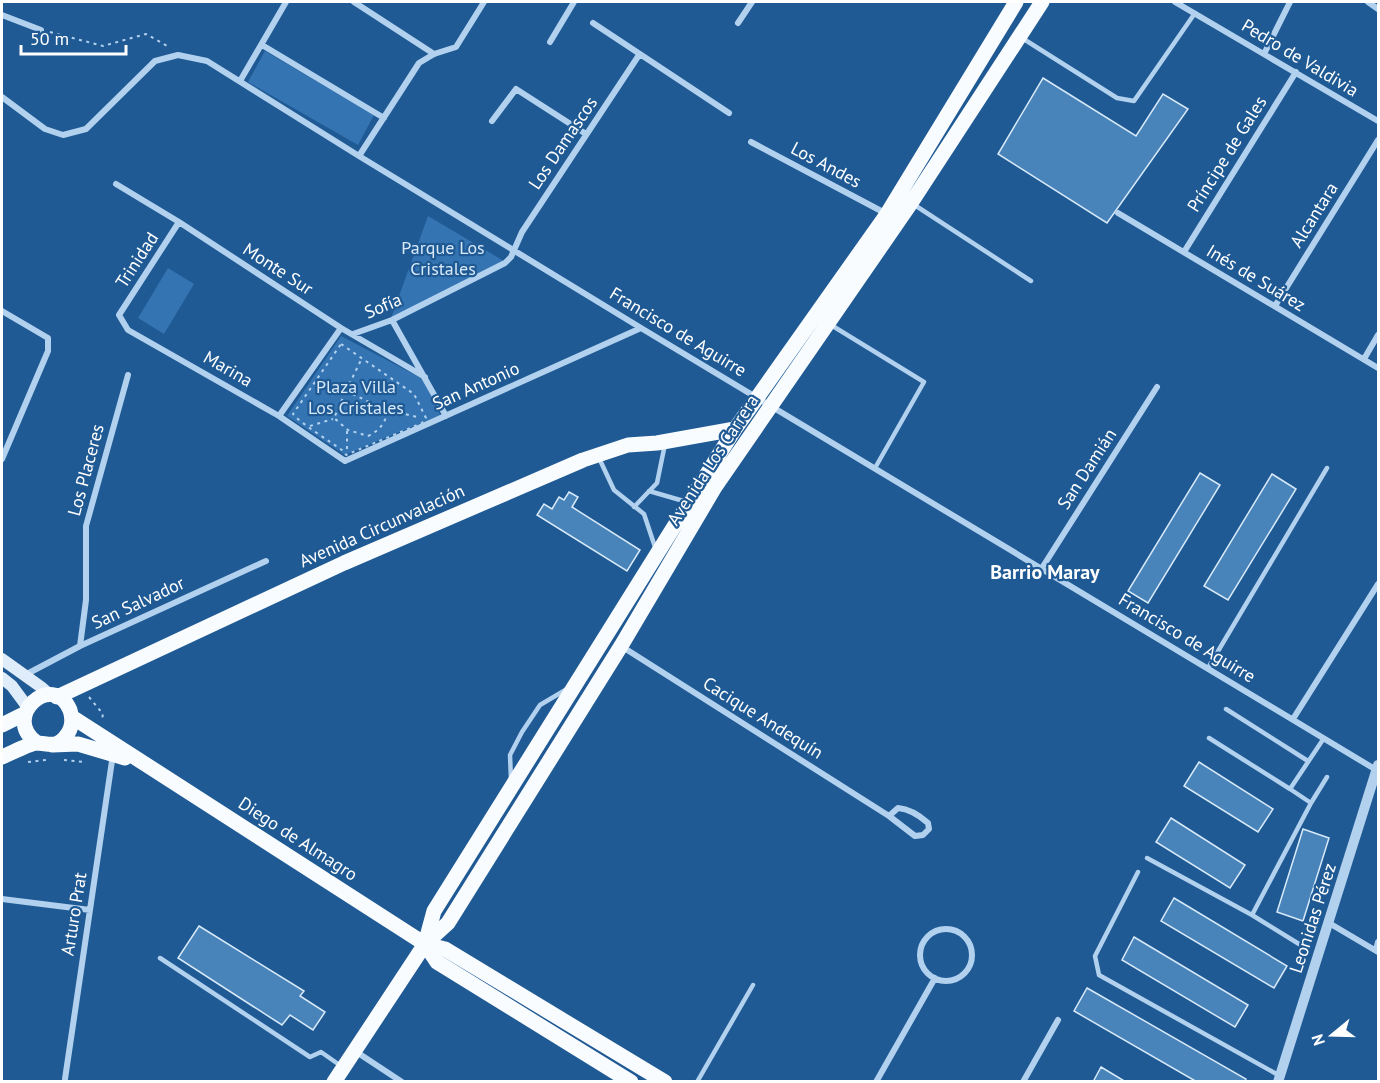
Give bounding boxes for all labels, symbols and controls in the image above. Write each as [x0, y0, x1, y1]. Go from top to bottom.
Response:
street label: Pedro de Valdivia [1238, 14, 1363, 102]
scale bar [21, 18, 126, 56]
text: 50 m [30, 27, 69, 50]
street label: Príncipe de Gales [1182, 91, 1271, 216]
street label: Los Damascos [523, 92, 602, 194]
street label: Los Andes [787, 136, 865, 193]
street label: Alcantara [1285, 178, 1343, 252]
street label: Trinidad [110, 227, 163, 292]
park label: Parque Los Cristales [401, 236, 485, 280]
street label: Monte Sur [239, 237, 318, 300]
street label: Inés de Suárez [1203, 239, 1310, 316]
street label: Francisco de Aguirre [606, 282, 751, 382]
street label: Sofía [361, 287, 405, 324]
street label: Marina [200, 345, 257, 392]
street label: San Antonio [429, 356, 523, 415]
park label: Plaza Villa Los Cristales [308, 375, 404, 419]
street label: Avenida Los Carrera [662, 390, 763, 529]
street label: Los Placeres [62, 421, 109, 518]
street label: San Damián [1052, 424, 1121, 514]
street label: Avenida Circunvalación [295, 479, 468, 572]
district label: Barrio Maray [990, 559, 1100, 585]
street label: San Salvador [88, 571, 188, 634]
street label: Francisco de Aguirre [1115, 588, 1260, 688]
street label: Cacique Andequín [699, 671, 828, 764]
street label: Diego de Almagro [234, 791, 362, 886]
street label: Leonidas Pérez [1284, 860, 1341, 976]
street label: Arturo Prat [56, 871, 91, 957]
north arrow [1302, 1005, 1362, 1065]
text: N [1307, 1032, 1329, 1048]

